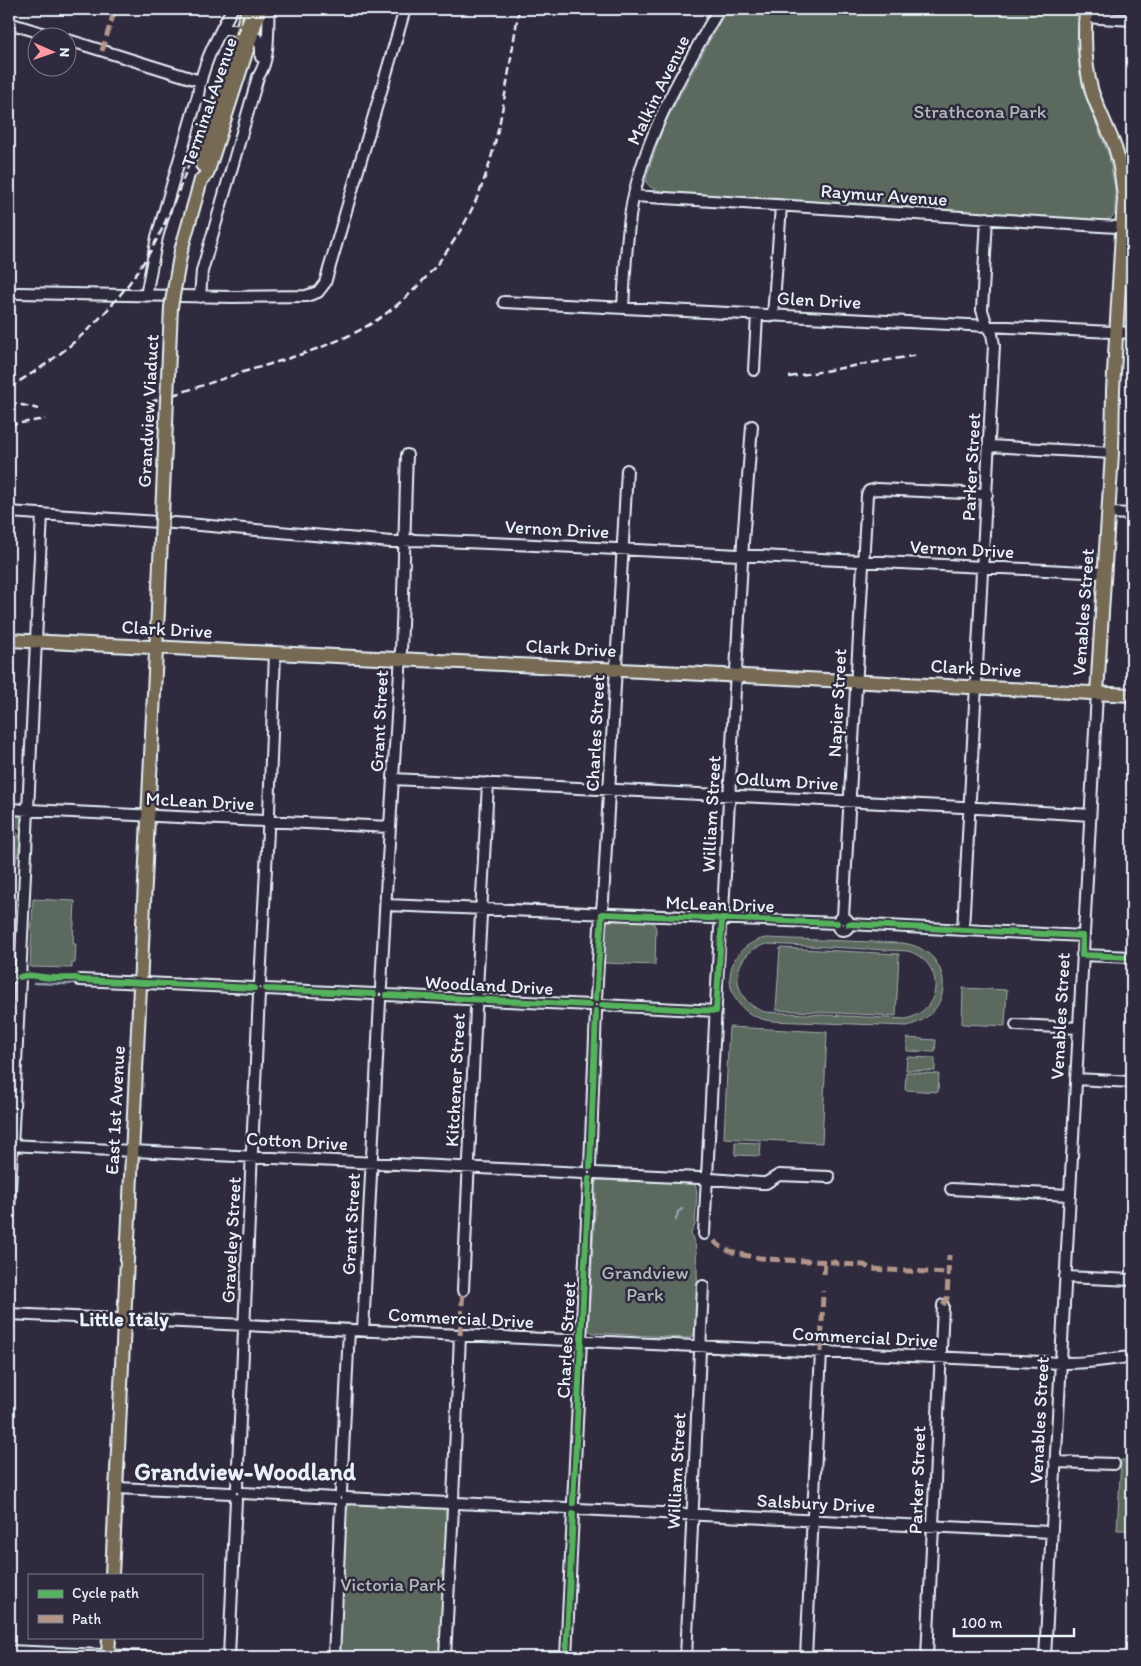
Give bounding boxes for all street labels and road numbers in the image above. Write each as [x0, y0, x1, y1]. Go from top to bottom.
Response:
street label: Malkin Avenue [622, 31, 694, 149]
street label: Terminal Avenue [176, 34, 242, 170]
street label: Raymur Avenue [820, 179, 948, 211]
street label: Glen Drive [776, 286, 862, 314]
street label: Grandview Viaduct [133, 334, 163, 488]
street label: Parker Street [957, 412, 985, 522]
street label: Vernon Drive [504, 515, 610, 543]
street label: Vernon Drive [909, 535, 1015, 563]
street label: Venables Street [1067, 548, 1099, 676]
street label: Clark Drive [121, 615, 213, 643]
street label: Clark Drive [525, 634, 617, 662]
street label: Napier Street [823, 648, 851, 758]
street label: Clark Drive [930, 654, 1022, 682]
street label: Grant Street [365, 669, 393, 773]
street label: Charles Street [580, 674, 610, 792]
street label: William Street [696, 755, 726, 873]
street label: Odlum Drive [735, 767, 839, 795]
street label: McLean Drive [145, 787, 255, 815]
street label: McLean Drive [665, 891, 775, 917]
street label: Venables Street [1045, 952, 1075, 1080]
street label: Woodland Drive [424, 970, 554, 1000]
street label: Kitchener Street [440, 1013, 470, 1147]
street label: East 1st Avenue [100, 1045, 130, 1175]
street label: Cotton Drive [245, 1127, 349, 1155]
street label: Grant Street [337, 1172, 365, 1276]
street label: Graveley Street [216, 1176, 246, 1304]
street label: Charles Street [551, 1281, 581, 1399]
street label: Commercial Drive [387, 1303, 535, 1333]
street label: Commercial Drive [791, 1322, 939, 1352]
street label: Venables Street [1024, 1356, 1054, 1484]
street label: William Street [661, 1412, 691, 1530]
street label: Parker Street [904, 1425, 930, 1535]
street label: Salsbury Drive [756, 1488, 876, 1518]

